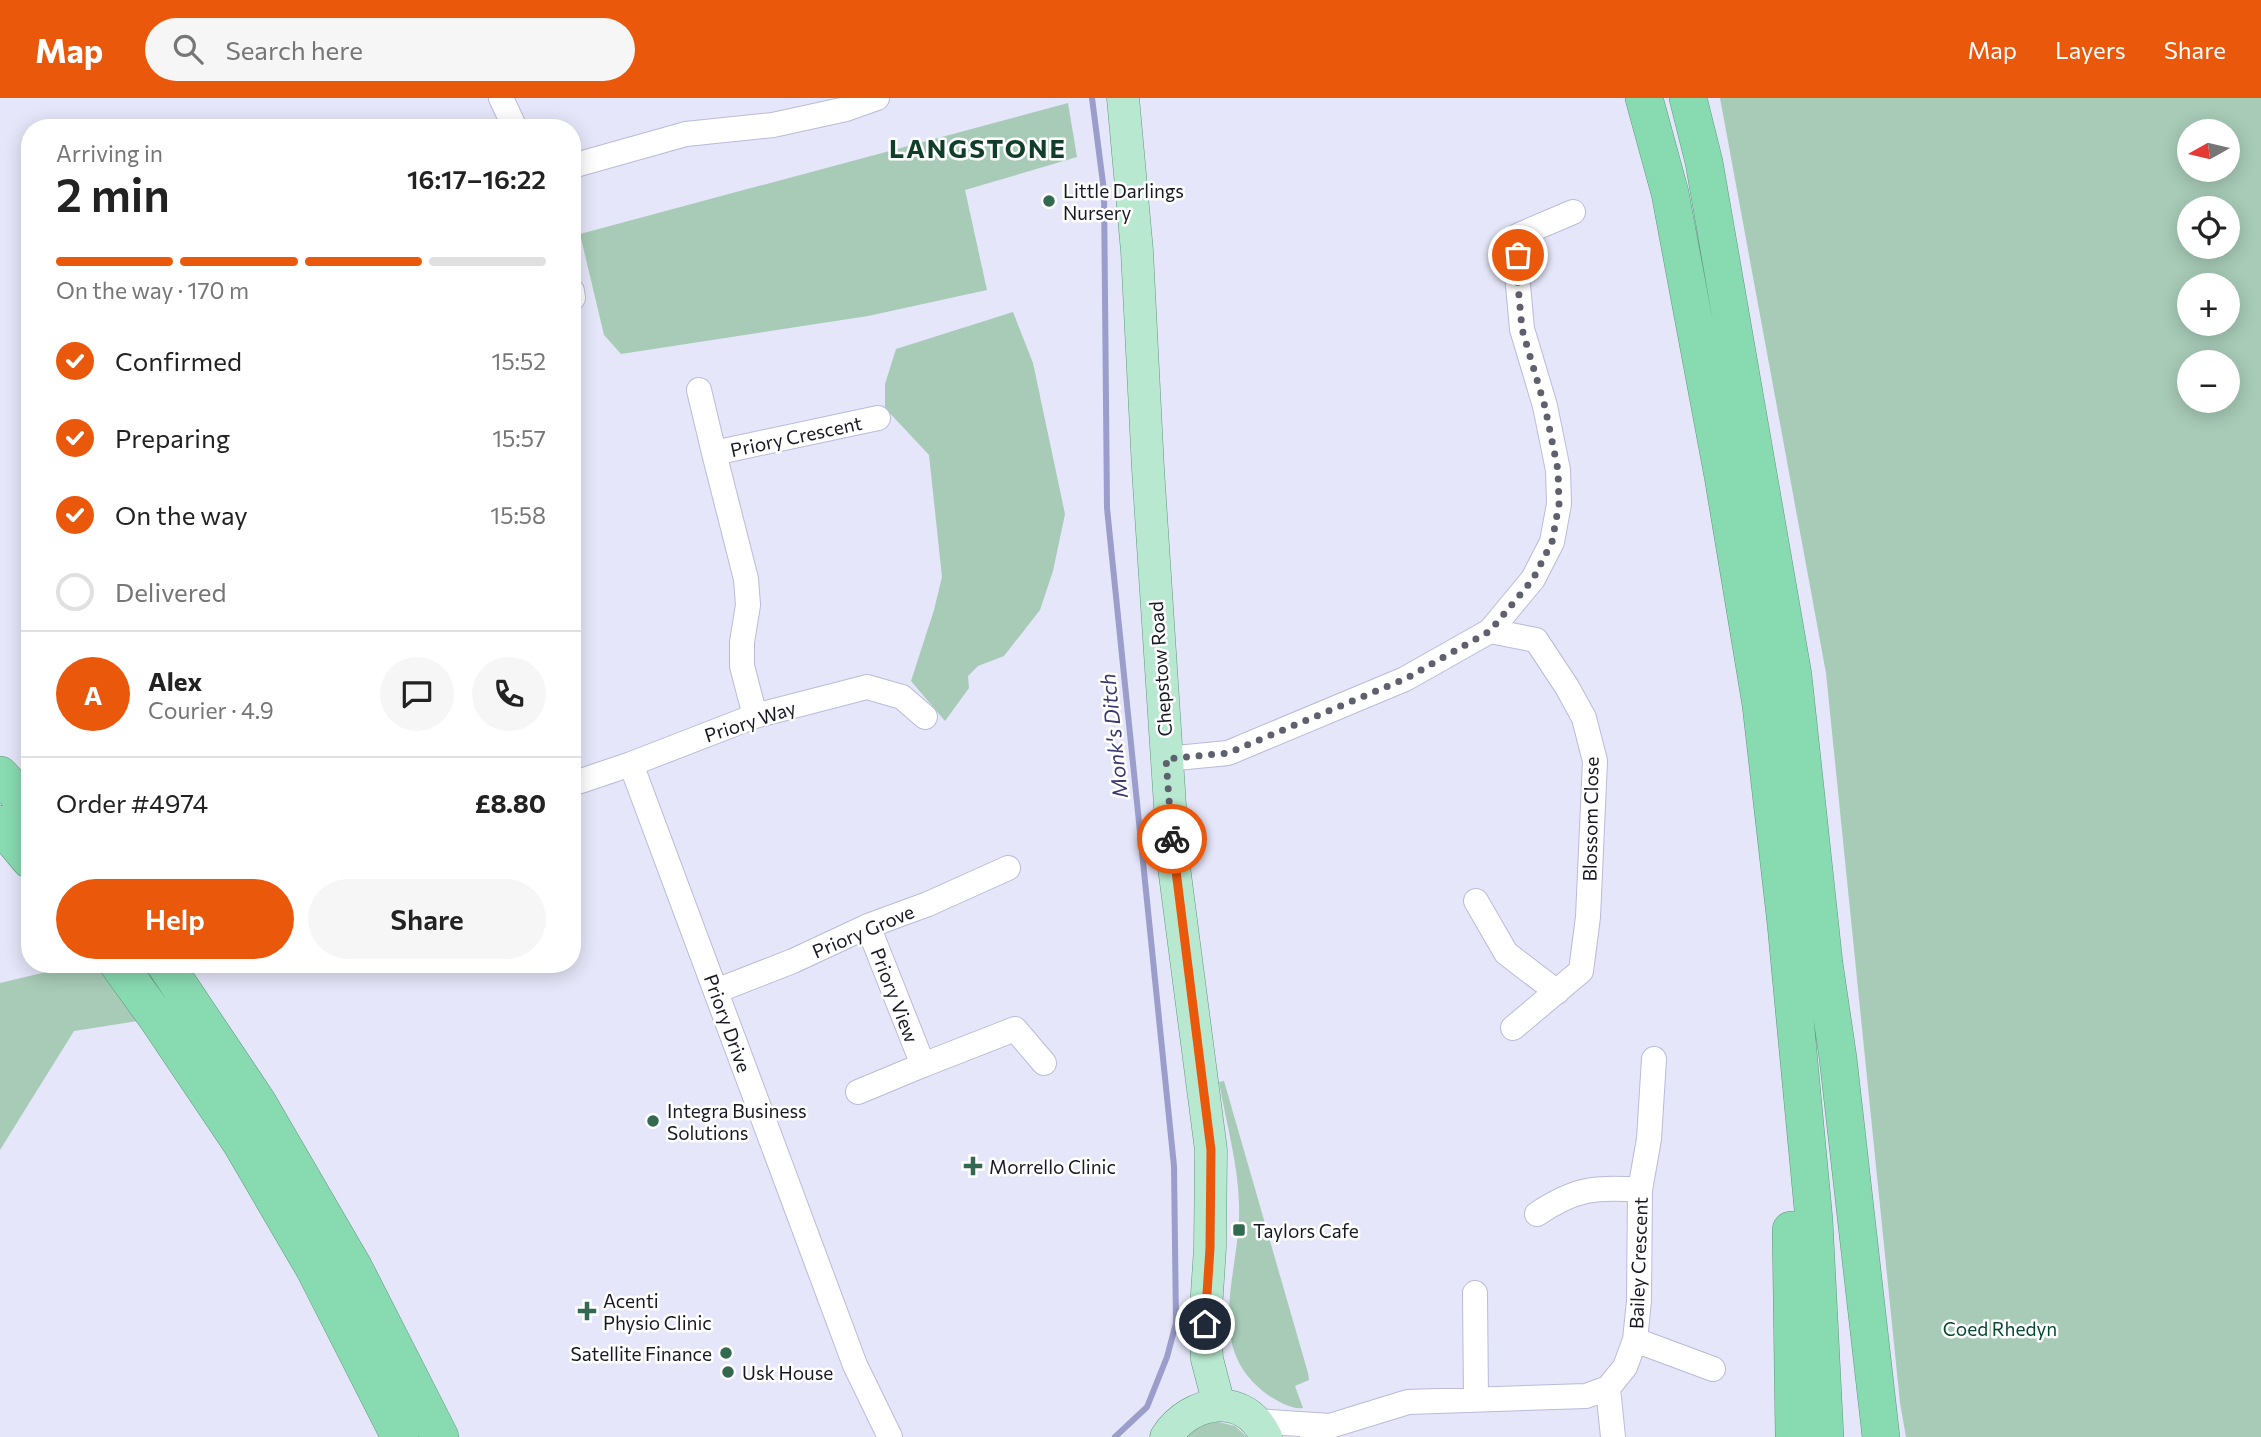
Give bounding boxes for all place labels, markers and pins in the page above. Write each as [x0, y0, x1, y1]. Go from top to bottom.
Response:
place label: Little Darlings Nursery [1063, 179, 1184, 224]
marker: Little Darlings Nursery [1041, 193, 1057, 209]
pin [1488, 225, 1548, 285]
place label: Integra Business Solutions [667, 1099, 807, 1144]
marker: Integra Business Solutions [645, 1113, 661, 1129]
place label: Morrello Clinic [989, 1155, 1116, 1178]
marker: Morrello Clinic [963, 1156, 983, 1176]
place label: Taylors Cafe [1253, 1219, 1359, 1242]
marker: Taylors Cafe [1231, 1222, 1247, 1238]
place label: Acenti Physio Clinic [603, 1289, 712, 1334]
pin [1175, 1294, 1235, 1354]
marker: Acenti Physio Clinic [577, 1301, 597, 1321]
place label: Satellite Finance [570, 1342, 712, 1365]
marker: Satellite Finance [718, 1345, 734, 1361]
place label: Usk House [742, 1361, 833, 1384]
marker: Usk House [720, 1364, 736, 1380]

